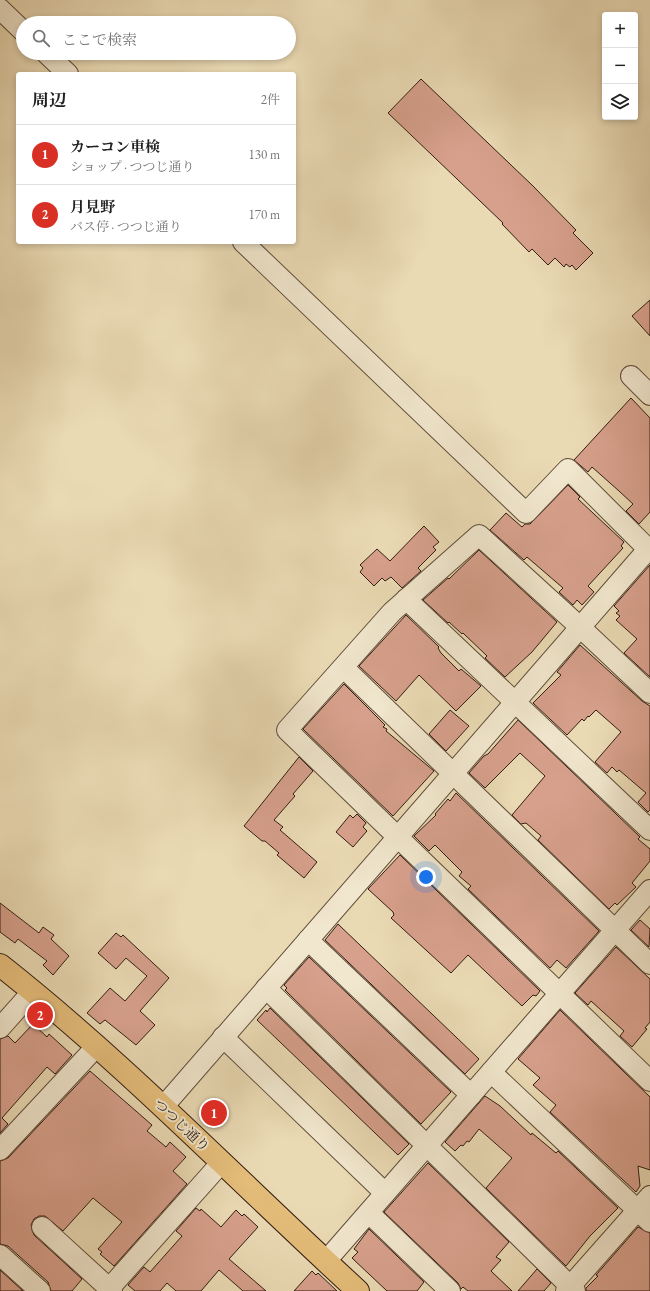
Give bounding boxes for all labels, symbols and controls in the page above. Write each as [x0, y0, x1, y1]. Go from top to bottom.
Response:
map controls [602, 12, 638, 120]
button: + [602, 12, 638, 48]
search box [16, 16, 296, 60]
icon: search [30, 27, 52, 49]
text: ここで検索 [62, 30, 137, 49]
button: − [602, 48, 638, 84]
button: layers [602, 84, 638, 120]
text: 周辺 [32, 89, 66, 111]
text: 2件 [261, 91, 280, 108]
text: カーコン車検 [70, 137, 160, 156]
text: 1 [42, 146, 48, 163]
text: 130 m [249, 146, 280, 163]
text: ショップ · つつじ通り [70, 158, 195, 175]
text: 月見野 [70, 197, 115, 216]
text: 2 [42, 206, 48, 223]
text: 170 m [249, 206, 280, 223]
text: バス停 · つつじ通り [70, 218, 182, 235]
your location [416, 867, 436, 887]
pin: 2 [27, 1000, 53, 1030]
street label: つつじ通り [150, 1095, 214, 1155]
pin: 1 [201, 1098, 227, 1128]

